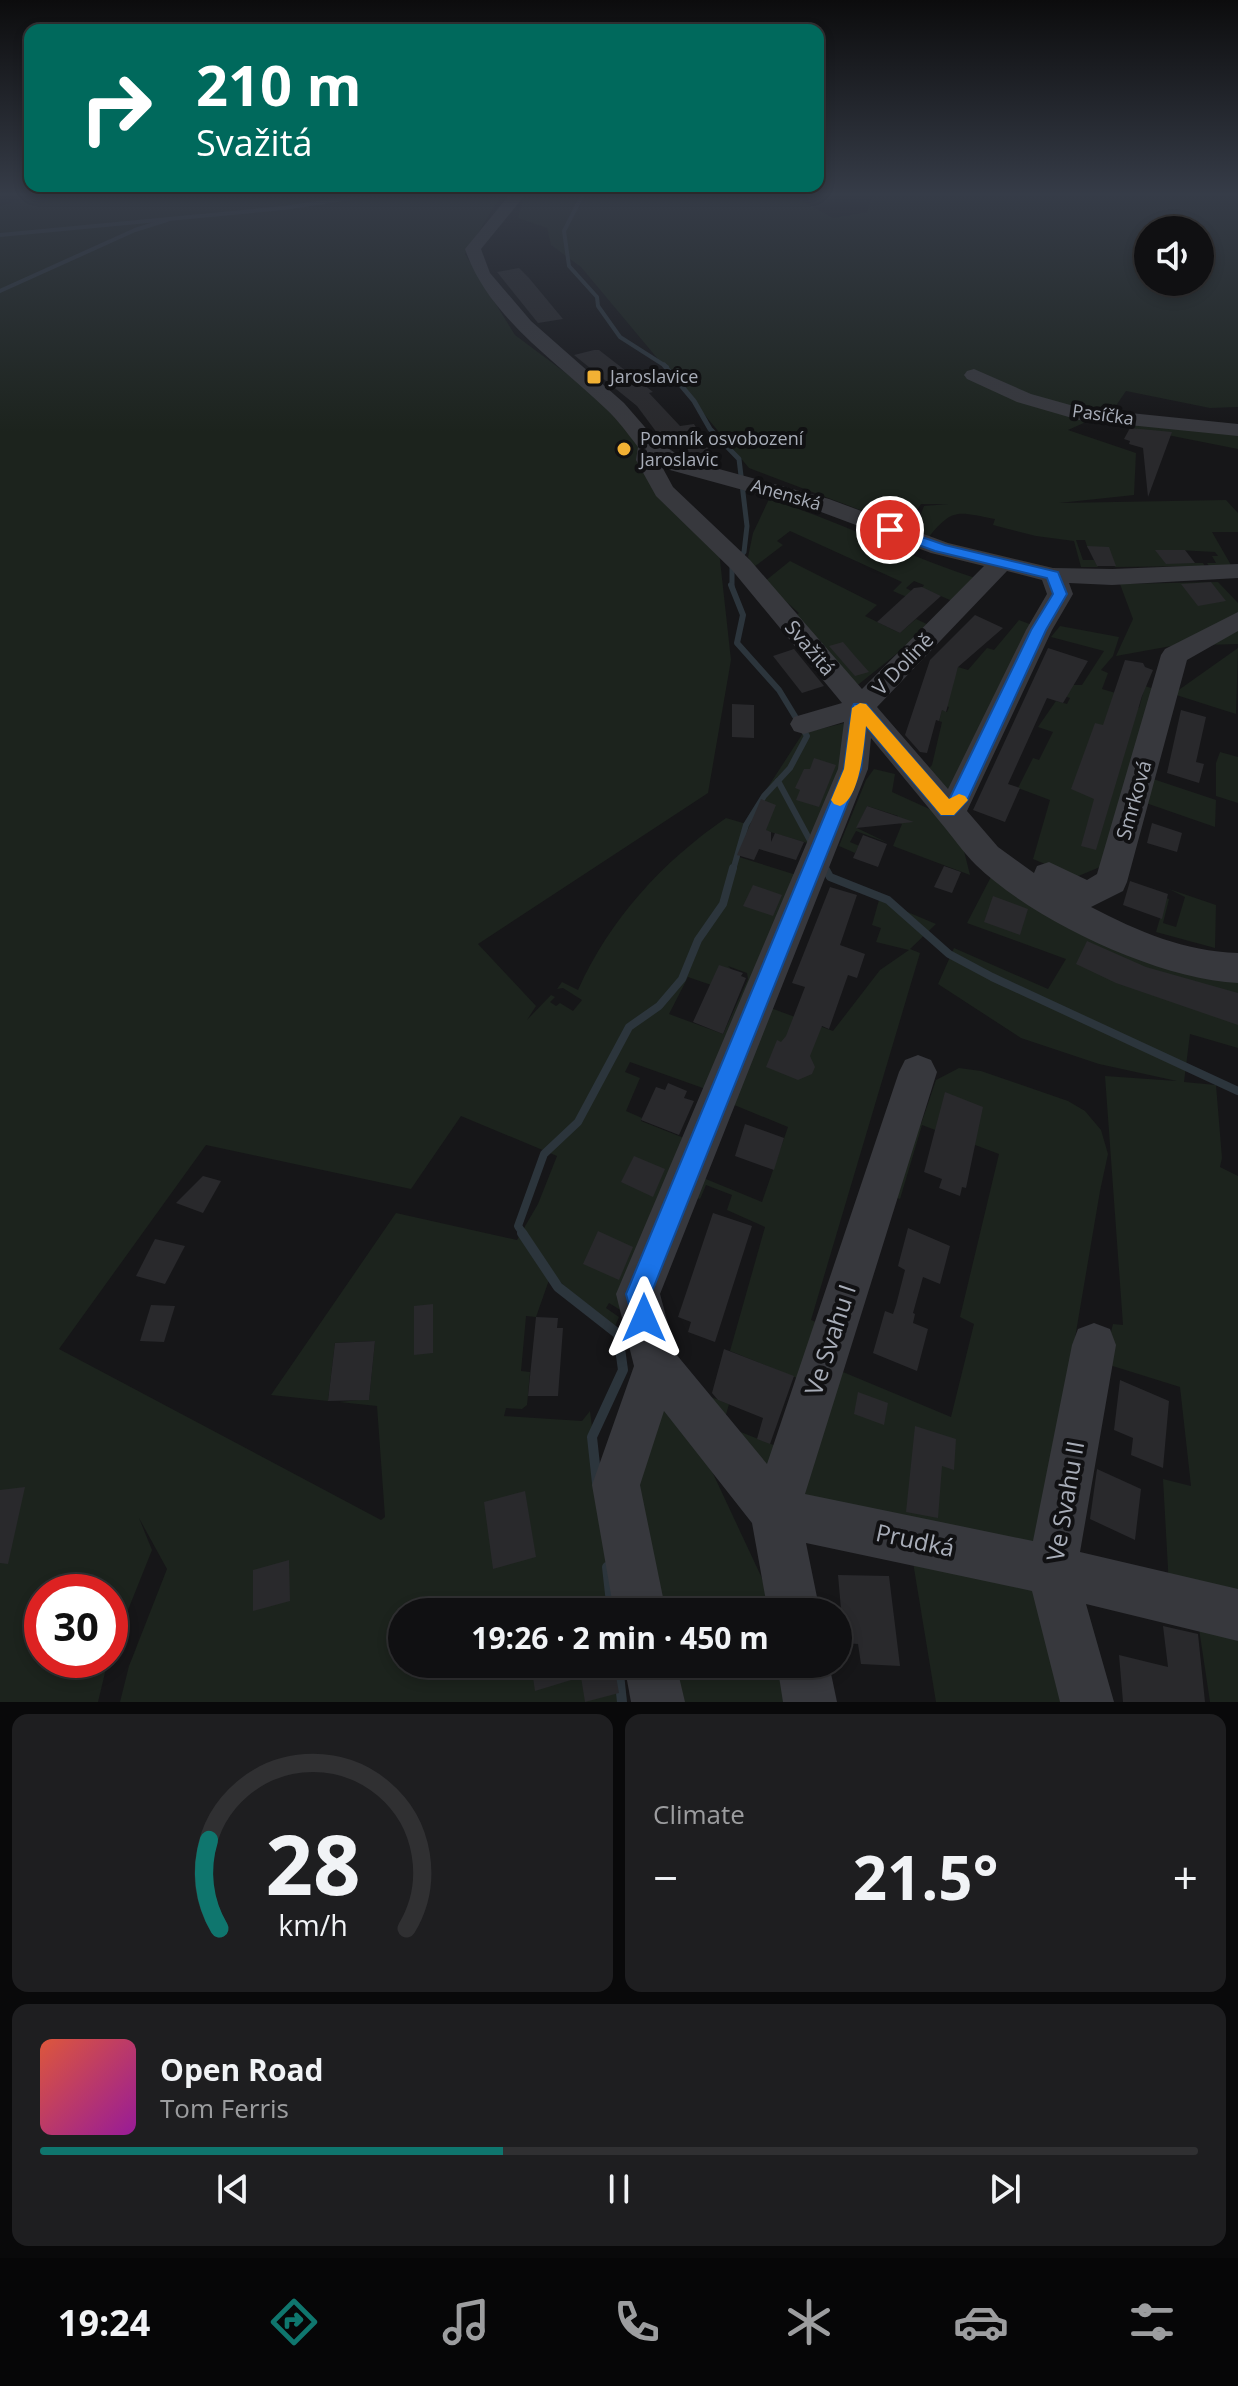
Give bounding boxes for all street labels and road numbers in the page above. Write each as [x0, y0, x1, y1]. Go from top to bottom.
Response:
street label: Pasíčka [1071, 398, 1136, 430]
street label: Anenská [749, 473, 824, 515]
street label: Svažitá [779, 614, 842, 681]
street label: V Dolině [866, 626, 939, 701]
street label: Smrková [1109, 757, 1158, 843]
street label: Ve Svahu I [796, 1280, 863, 1399]
street label: Ve Svahu II [1038, 1438, 1091, 1563]
street label: Prudká [873, 1515, 958, 1564]

